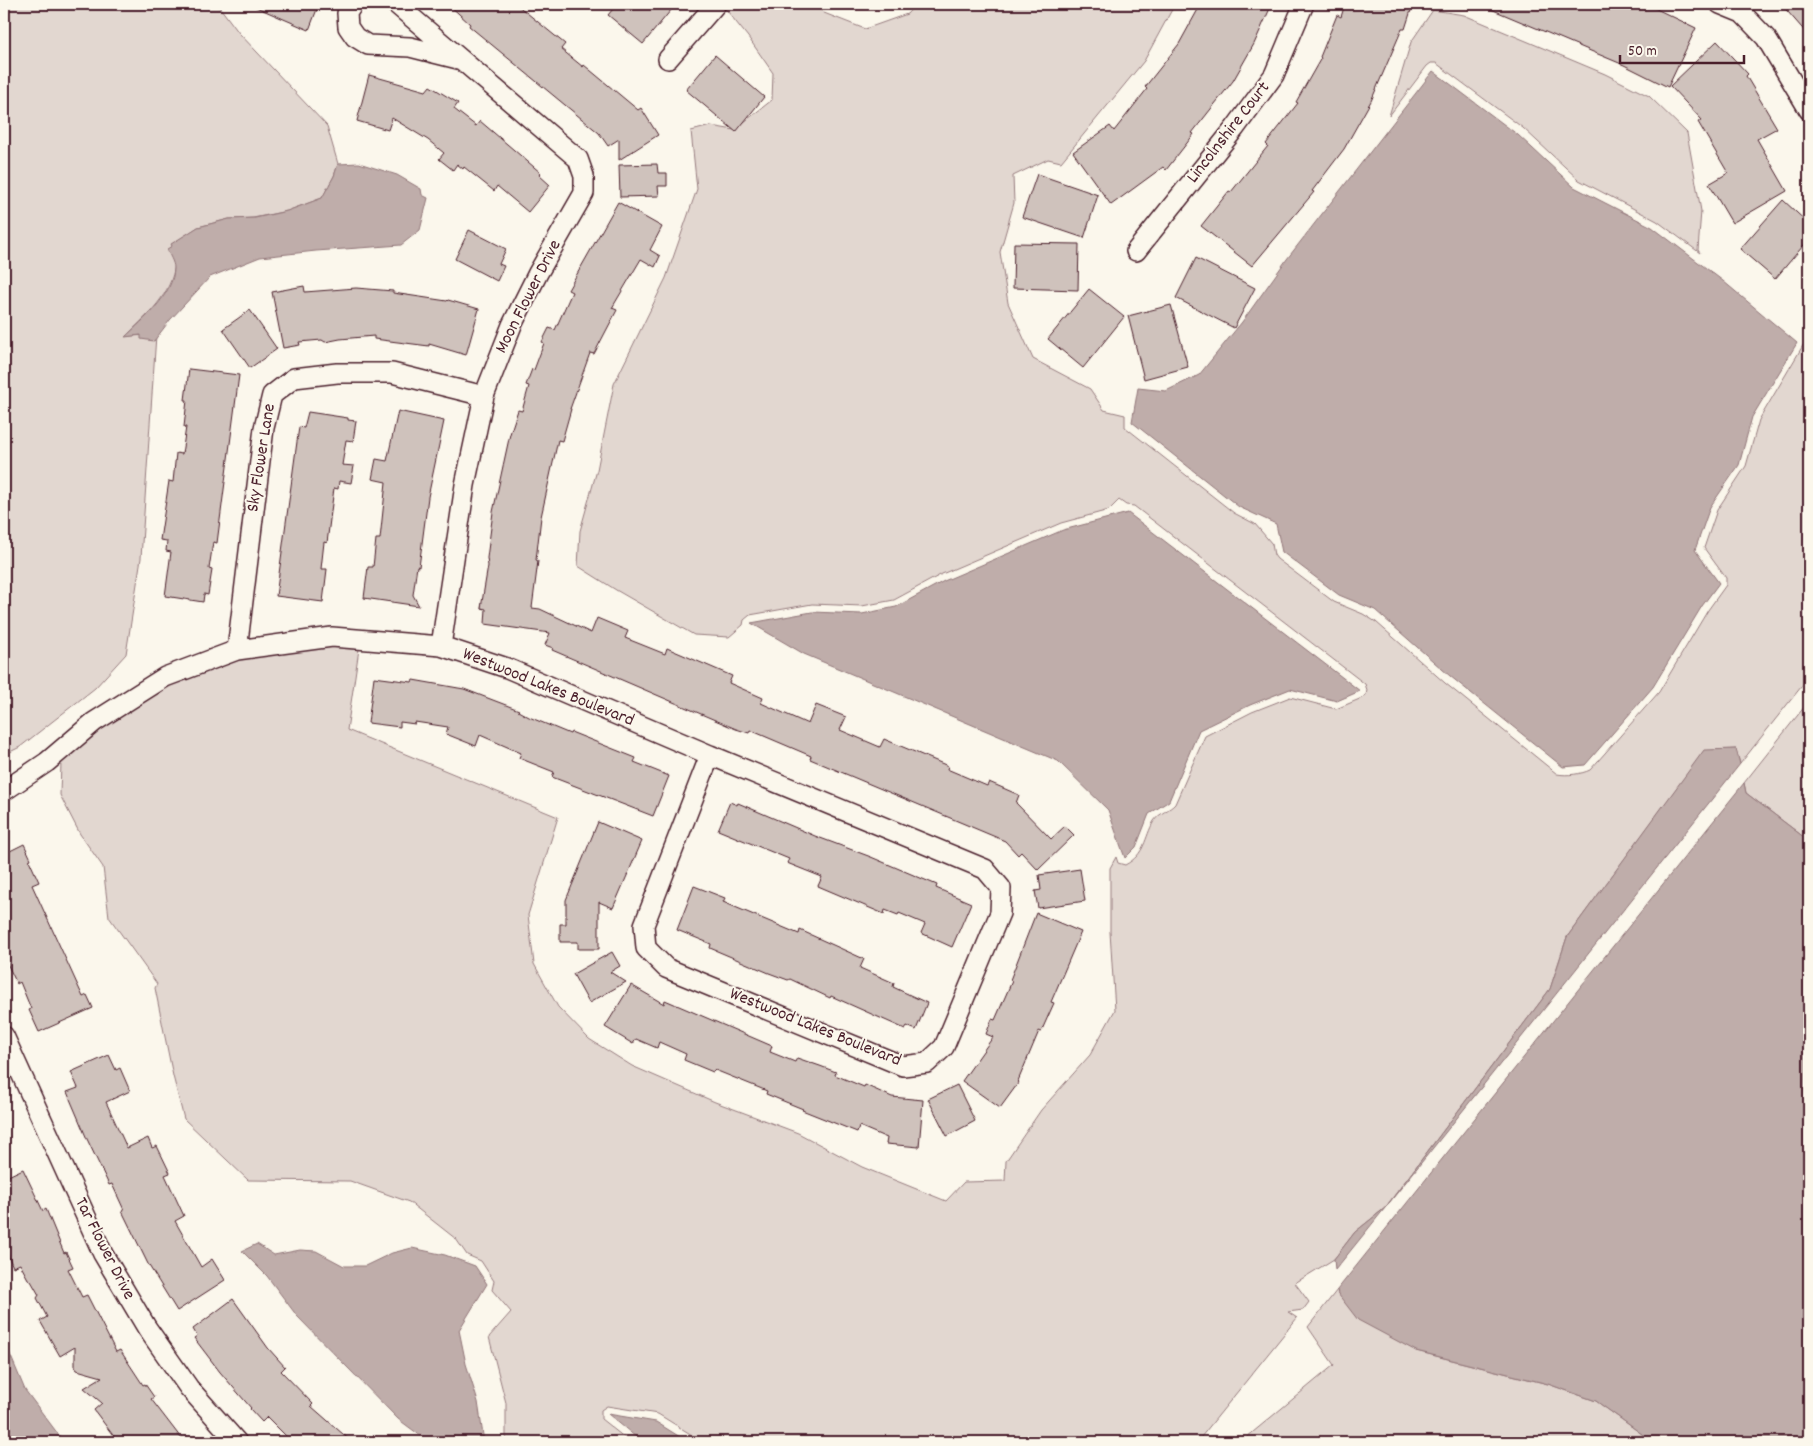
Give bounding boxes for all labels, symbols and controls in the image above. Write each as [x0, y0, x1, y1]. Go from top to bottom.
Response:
scale bar [1620, 32, 1744, 64]
text: 50 m [1628, 41, 1657, 63]
street label: Lincolnshire Court [1181, 77, 1277, 189]
street label: Moon Flower Drive [490, 236, 568, 358]
street label: Sky Flower Lane [241, 402, 283, 514]
street label: Westwood Lakes Boulevard [458, 642, 638, 734]
street label: Westwood Lakes Boulevard [725, 982, 905, 1074]
street label: Tar Flower Drive [67, 1194, 141, 1305]

